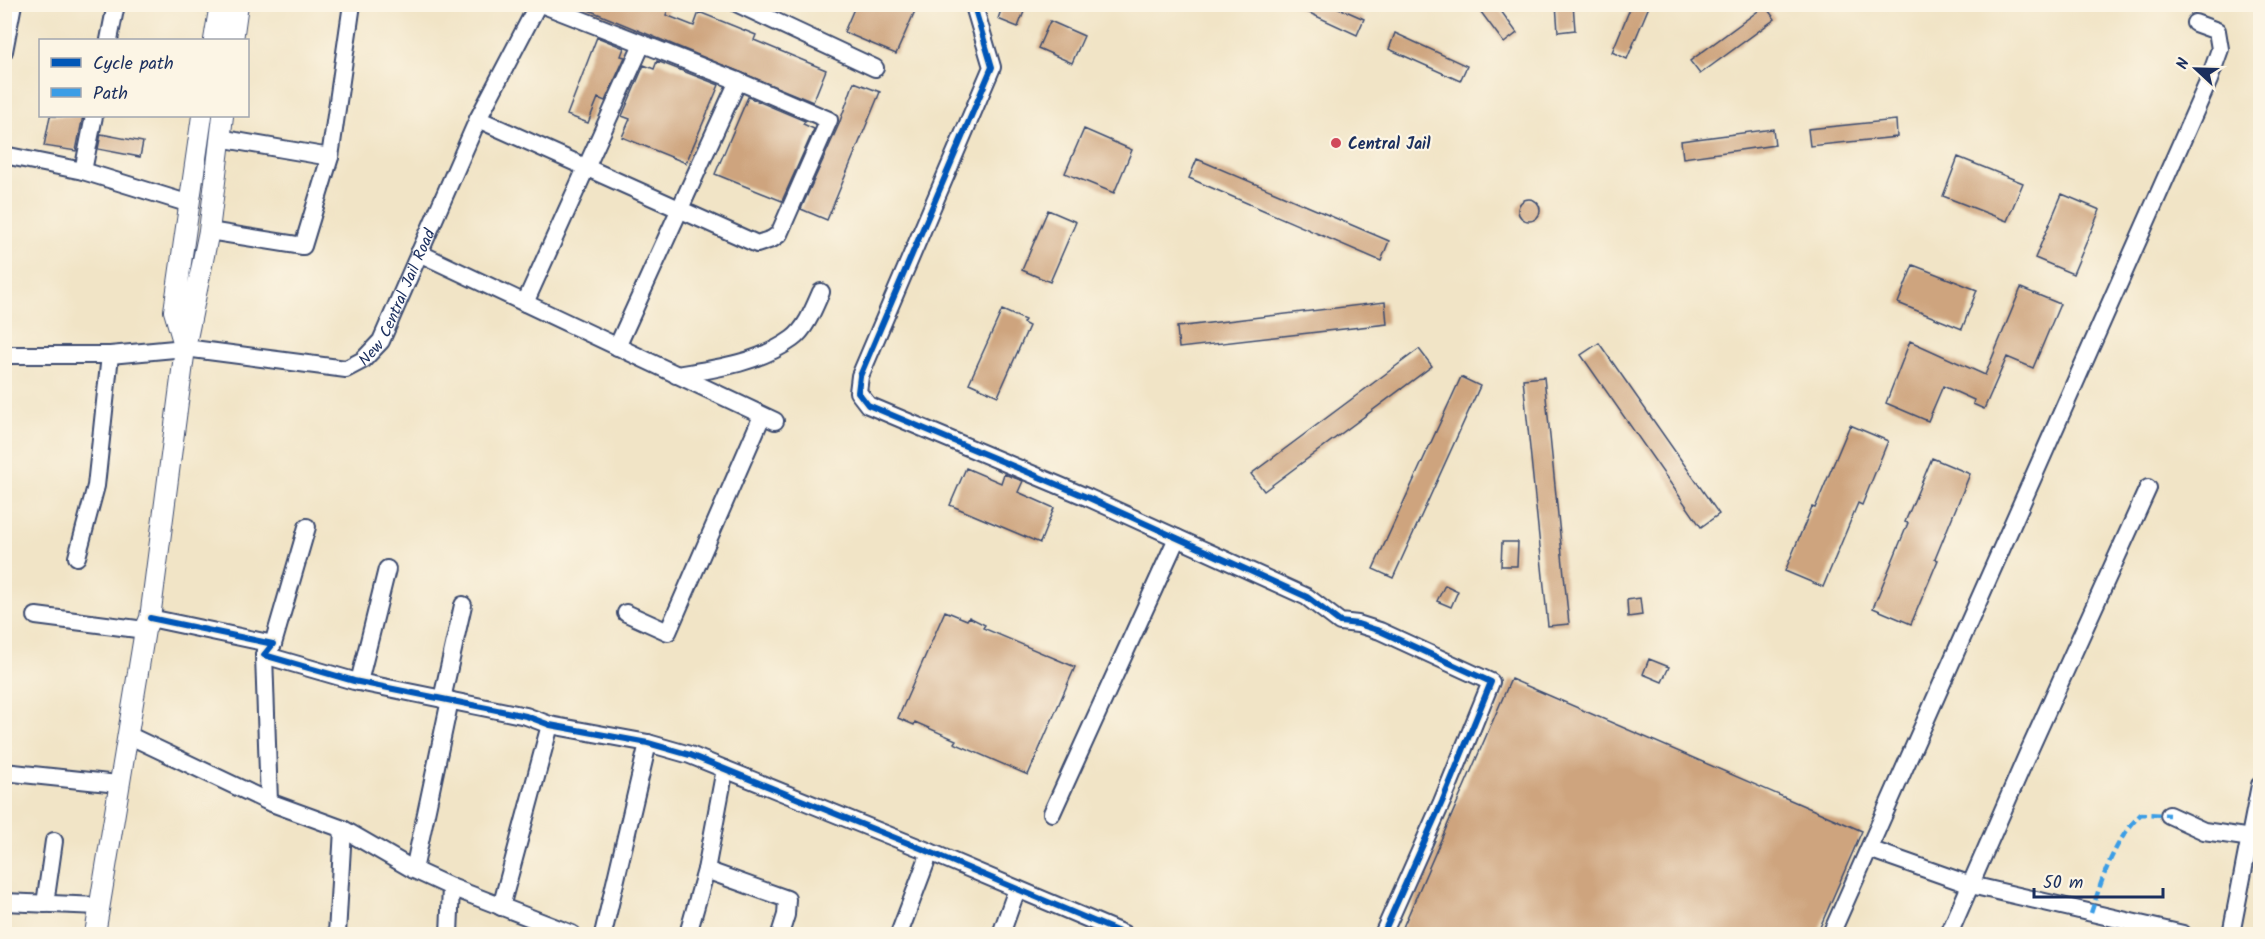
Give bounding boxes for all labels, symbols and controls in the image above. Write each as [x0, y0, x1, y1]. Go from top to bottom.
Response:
legend [39, 39, 249, 117]
north arrow [2166, 39, 2226, 99]
text: Cycle path [93, 50, 174, 79]
text: N [2170, 55, 2197, 73]
text: Path [93, 80, 128, 109]
place label: Central Jail [1348, 132, 1431, 157]
marker: Central Jail [1329, 136, 1343, 150]
street label: New Central Jail Road [353, 224, 443, 372]
scale bar [2034, 861, 2163, 899]
text: 50 m [2043, 869, 2083, 898]

